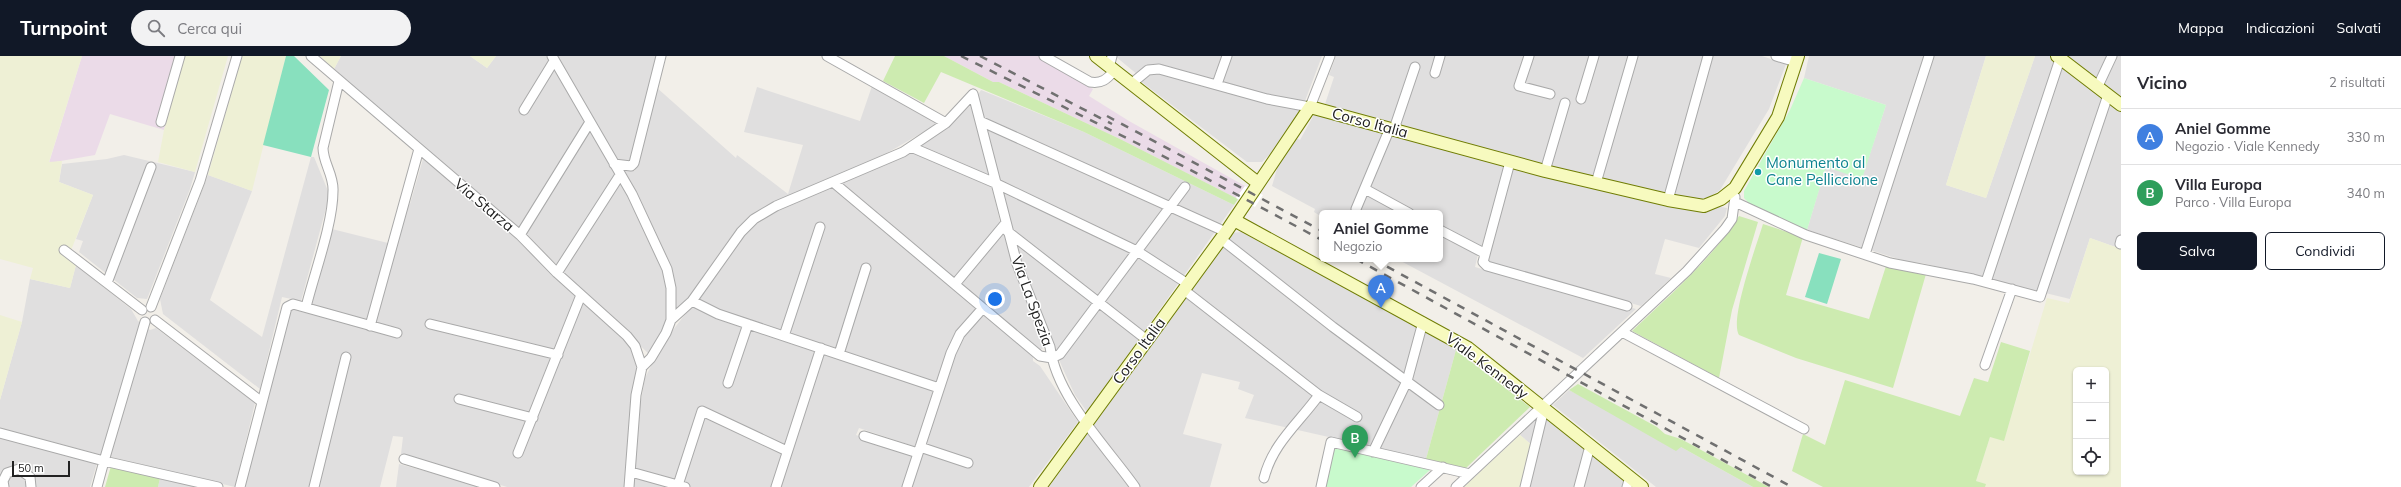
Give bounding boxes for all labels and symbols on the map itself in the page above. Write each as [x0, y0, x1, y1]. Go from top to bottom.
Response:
street label: Corso Italia [1330, 103, 1410, 142]
place label: Monumento al Cane Pelliccione [1766, 153, 1878, 189]
marker: Monumento al Cane Pelliccione [1753, 167, 1763, 177]
street label: Via Starza [450, 174, 518, 235]
street label: Via La Spezia [1007, 253, 1058, 349]
pin: A [1368, 275, 1394, 308]
your location [985, 289, 1005, 309]
street label: Corso Italia [1108, 314, 1169, 388]
street label: Viale Kennedy [1442, 328, 1533, 403]
pin: B [1342, 425, 1368, 458]
scale bar [12, 459, 70, 478]

